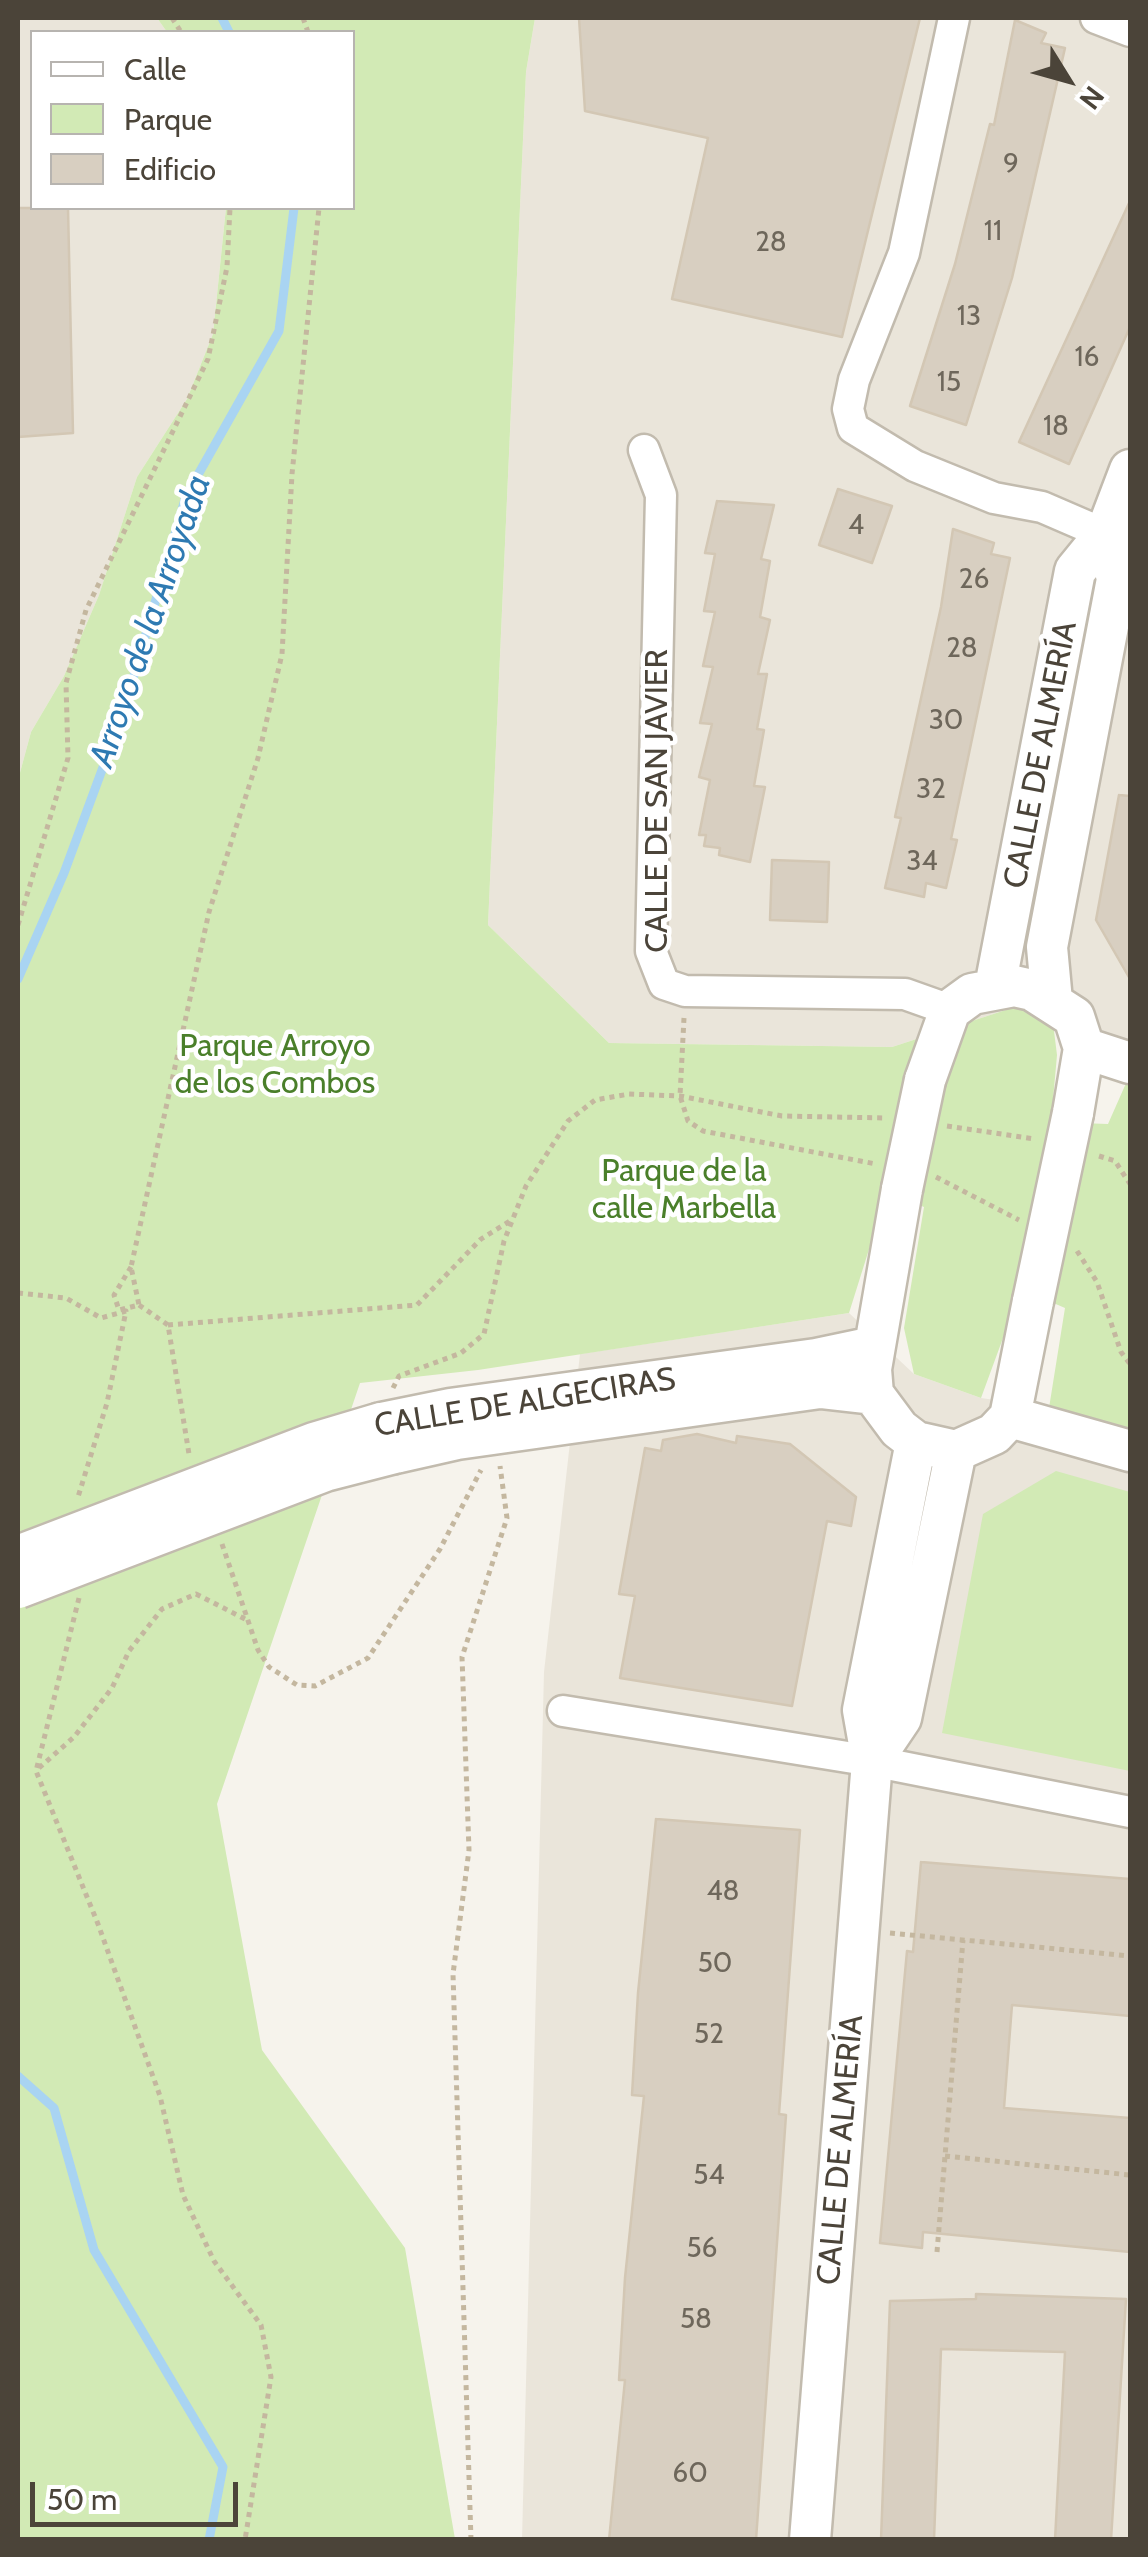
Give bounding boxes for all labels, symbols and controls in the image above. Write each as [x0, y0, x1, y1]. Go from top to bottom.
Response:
legend [30, 30, 355, 210]
north arrow [1018, 30, 1118, 130]
text: Calle [124, 51, 186, 88]
text: N [1072, 80, 1111, 116]
text: Parque [124, 101, 212, 138]
house number: 9 [1003, 148, 1019, 182]
text: Edificio [124, 151, 216, 188]
house number: 11 [984, 215, 1002, 249]
house number: 28 [755, 226, 787, 260]
house number: 13 [957, 300, 981, 334]
house number: 16 [1074, 341, 1100, 375]
house number: 15 [937, 366, 961, 400]
house number: 18 [1043, 410, 1069, 444]
water label: Arroyo de la Arroyada [81, 470, 221, 772]
house number: 4 [848, 509, 864, 543]
house number: 26 [959, 563, 989, 597]
street label: CALLE DE ALMERÍA [996, 618, 1086, 892]
house number: 28 [946, 632, 978, 666]
street label: CALLE DE SAN JAVIER [639, 649, 677, 953]
house number: 30 [929, 704, 963, 738]
house number: 32 [916, 773, 946, 807]
house number: 34 [906, 845, 938, 879]
park label: Parque Arroyo de los Combos [175, 1028, 375, 1103]
park label: Parque de la calle Marbella [592, 1153, 776, 1228]
street label: CALLE DE ALGECIRAS [372, 1360, 678, 1446]
house number: 48 [706, 1875, 740, 1909]
house number: 50 [698, 1947, 732, 1981]
street label: CALLE DE ALMERÍA [810, 2013, 872, 2287]
house number: 52 [694, 2018, 724, 2052]
house number: 54 [693, 2159, 725, 2193]
house number: 56 [686, 2232, 718, 2266]
house number: 58 [680, 2303, 712, 2337]
house number: 60 [672, 2457, 708, 2491]
scale bar [35, 2462, 242, 2524]
text: 50 m [47, 2481, 117, 2518]

